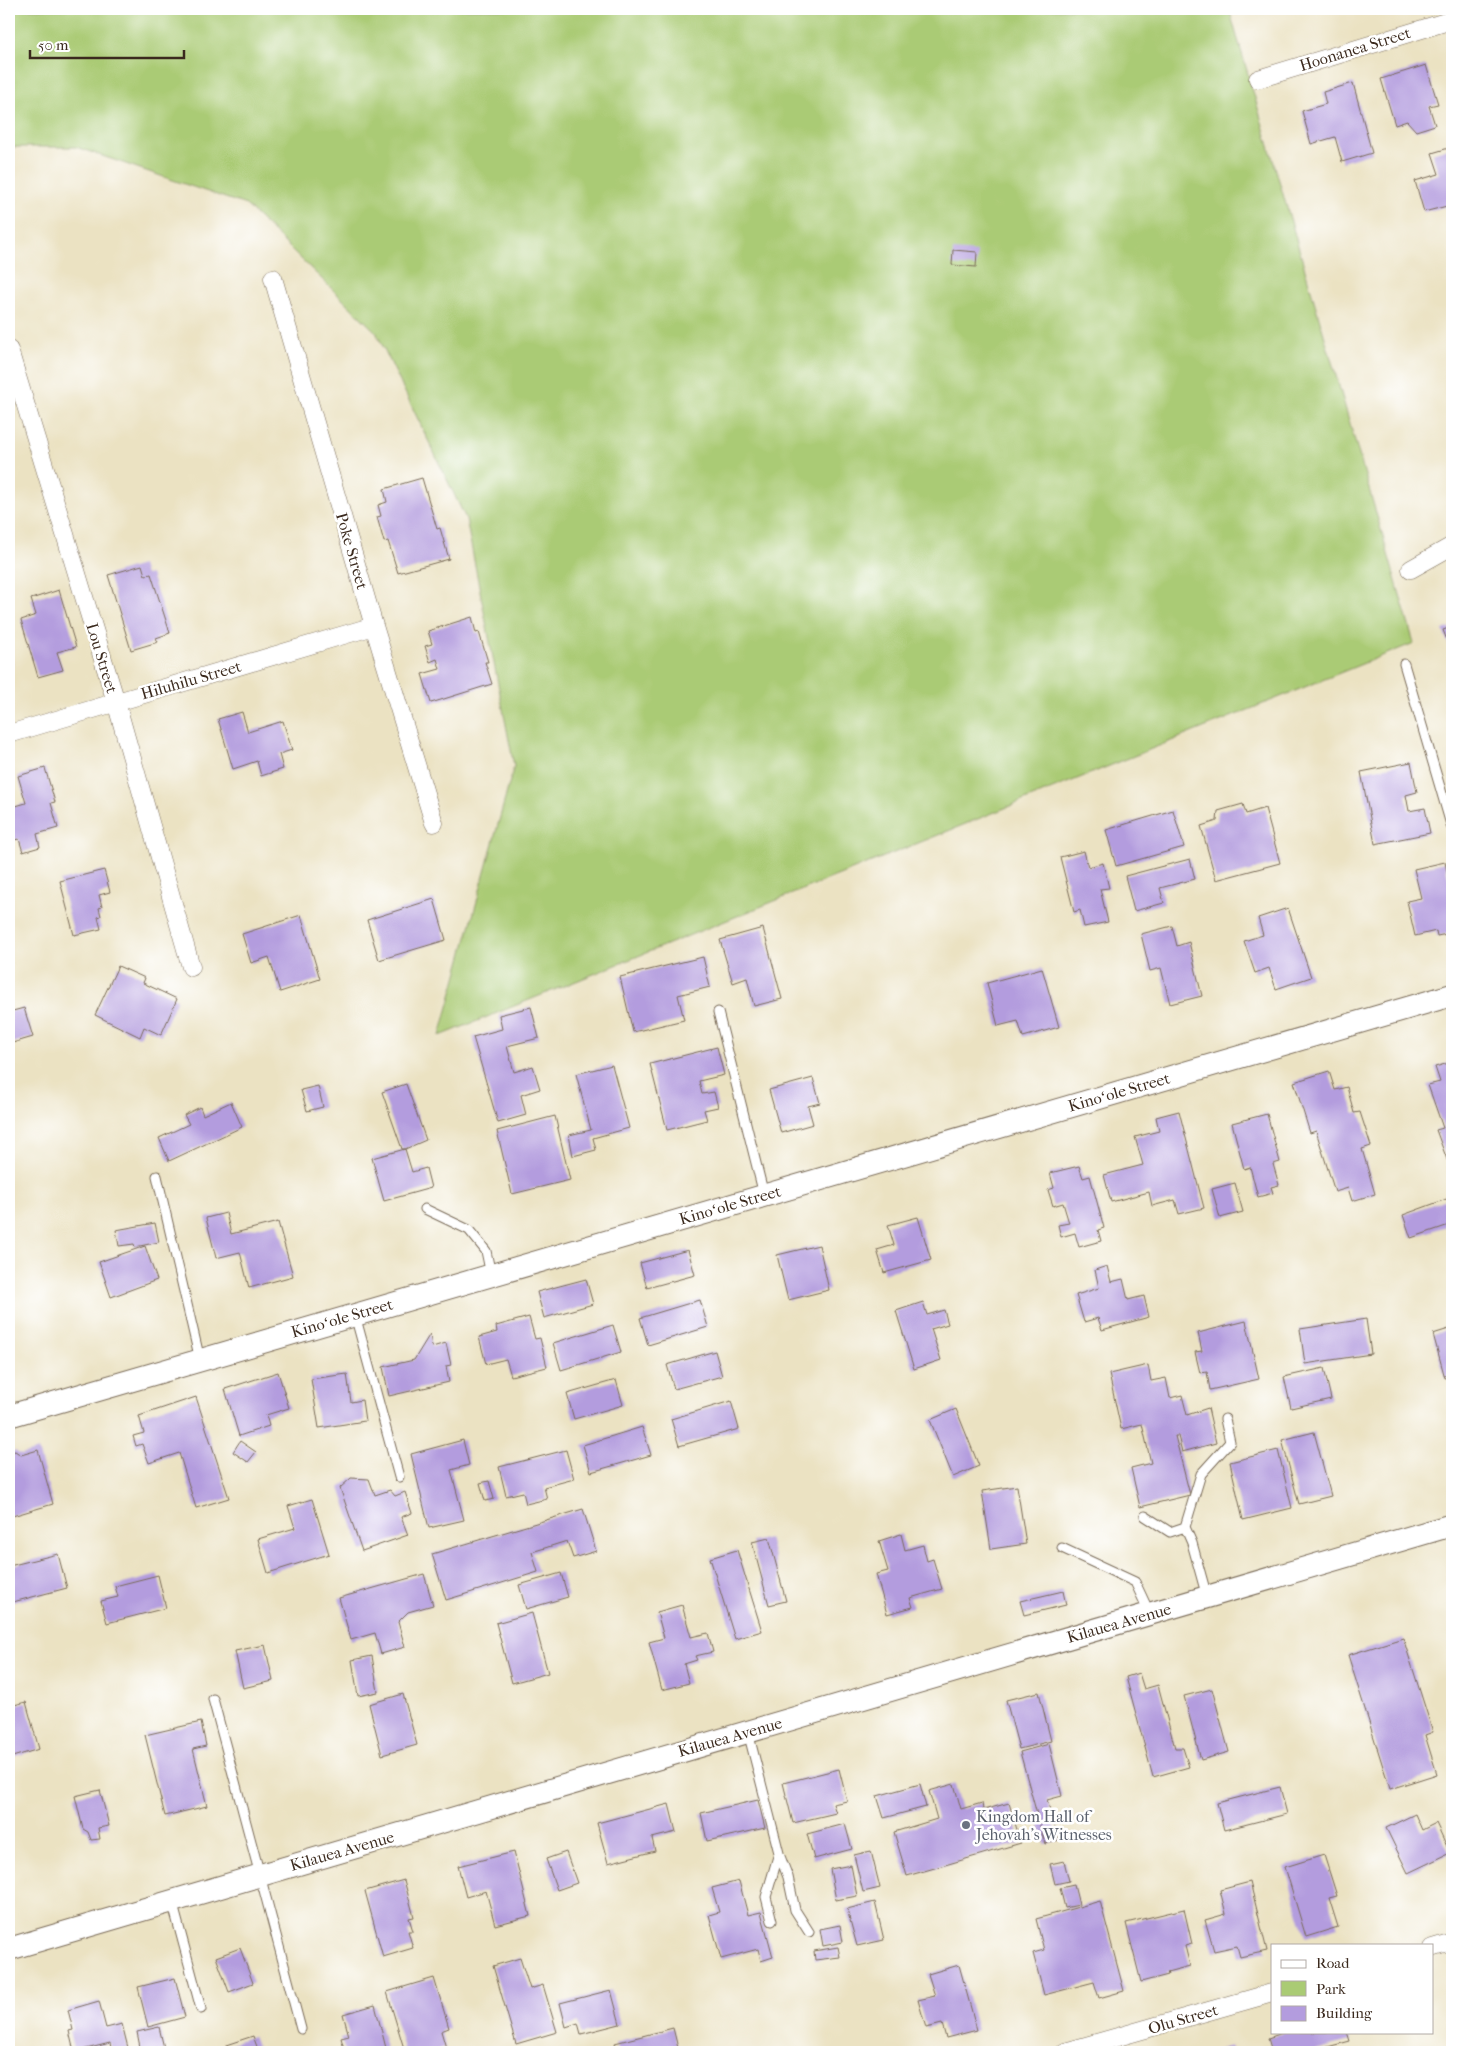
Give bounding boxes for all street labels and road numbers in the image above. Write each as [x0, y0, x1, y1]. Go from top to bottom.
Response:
street label: Hoonanea Street [1297, 23, 1413, 75]
street label: Poke Street [332, 510, 372, 592]
street label: Lou Street [82, 621, 122, 696]
street label: Hiluhilu Street [139, 657, 244, 703]
street label: Kinoʻole Street [1066, 1068, 1172, 1116]
street label: Kinoʻole Street [677, 1181, 783, 1229]
street label: Kinoʻole Street [289, 1294, 395, 1342]
street label: Kilauea Avenue [1065, 1599, 1173, 1647]
street label: Kilauea Avenue [676, 1713, 784, 1761]
street label: Kilauea Avenue [288, 1827, 396, 1875]
street label: Olu Street [1146, 2000, 1220, 2038]

